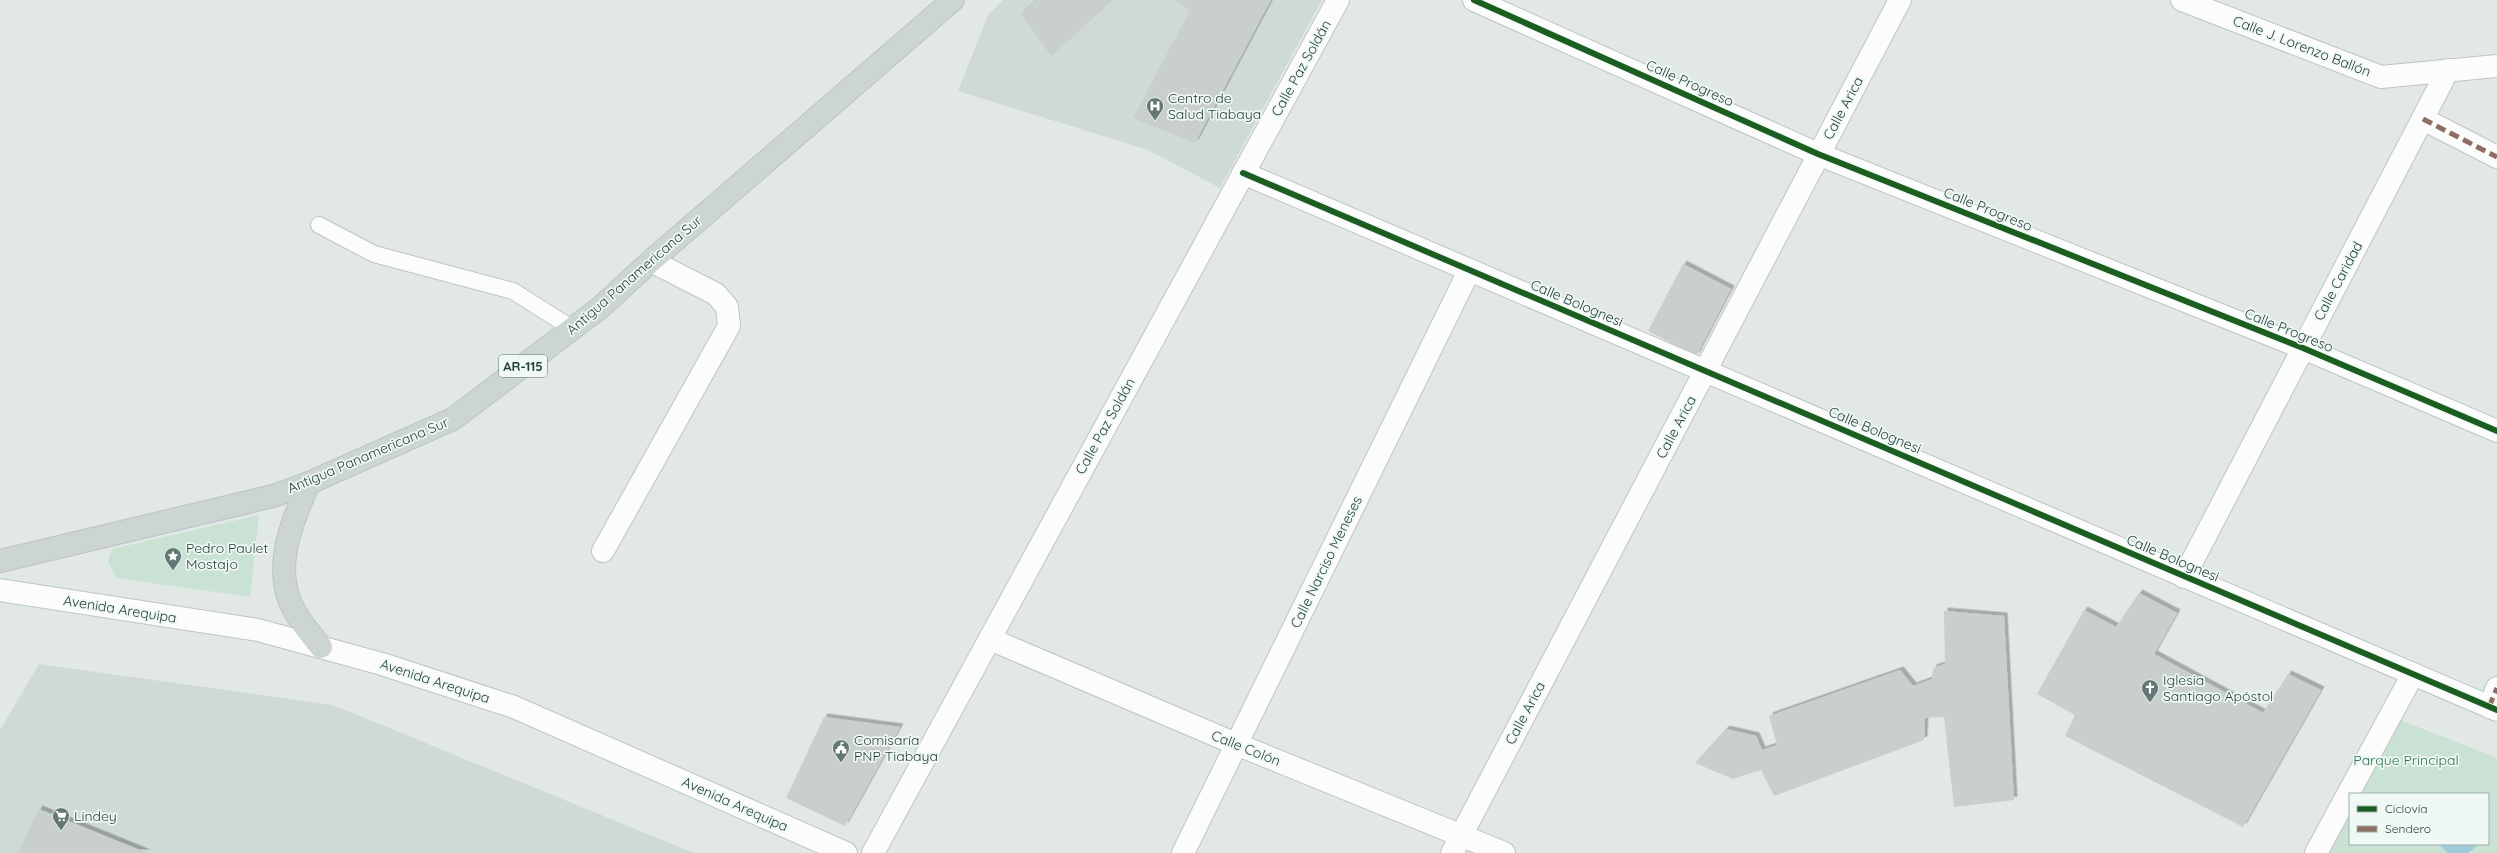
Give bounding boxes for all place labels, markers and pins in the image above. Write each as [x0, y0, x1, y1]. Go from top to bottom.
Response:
place label: Centro de Salud Tiabaya [1168, 89, 1261, 123]
hospital icon: Centro de Salud Tiabaya [1145, 96, 1165, 121]
place label: Pedro Paulet Mostajo [186, 539, 269, 573]
place icon: Pedro Paulet Mostajo [163, 546, 183, 571]
place label: Iglesia Santiago Apóstol [2163, 671, 2273, 705]
church icon: Iglesia Santiago Apóstol [2140, 678, 2160, 703]
place label: Comisaría PNP Tiabaya [854, 731, 938, 765]
public building icon: Comisaría PNP Tiabaya [831, 738, 851, 763]
supermarket icon: Lindey [51, 806, 71, 831]
place label: Lindey [74, 807, 117, 825]

